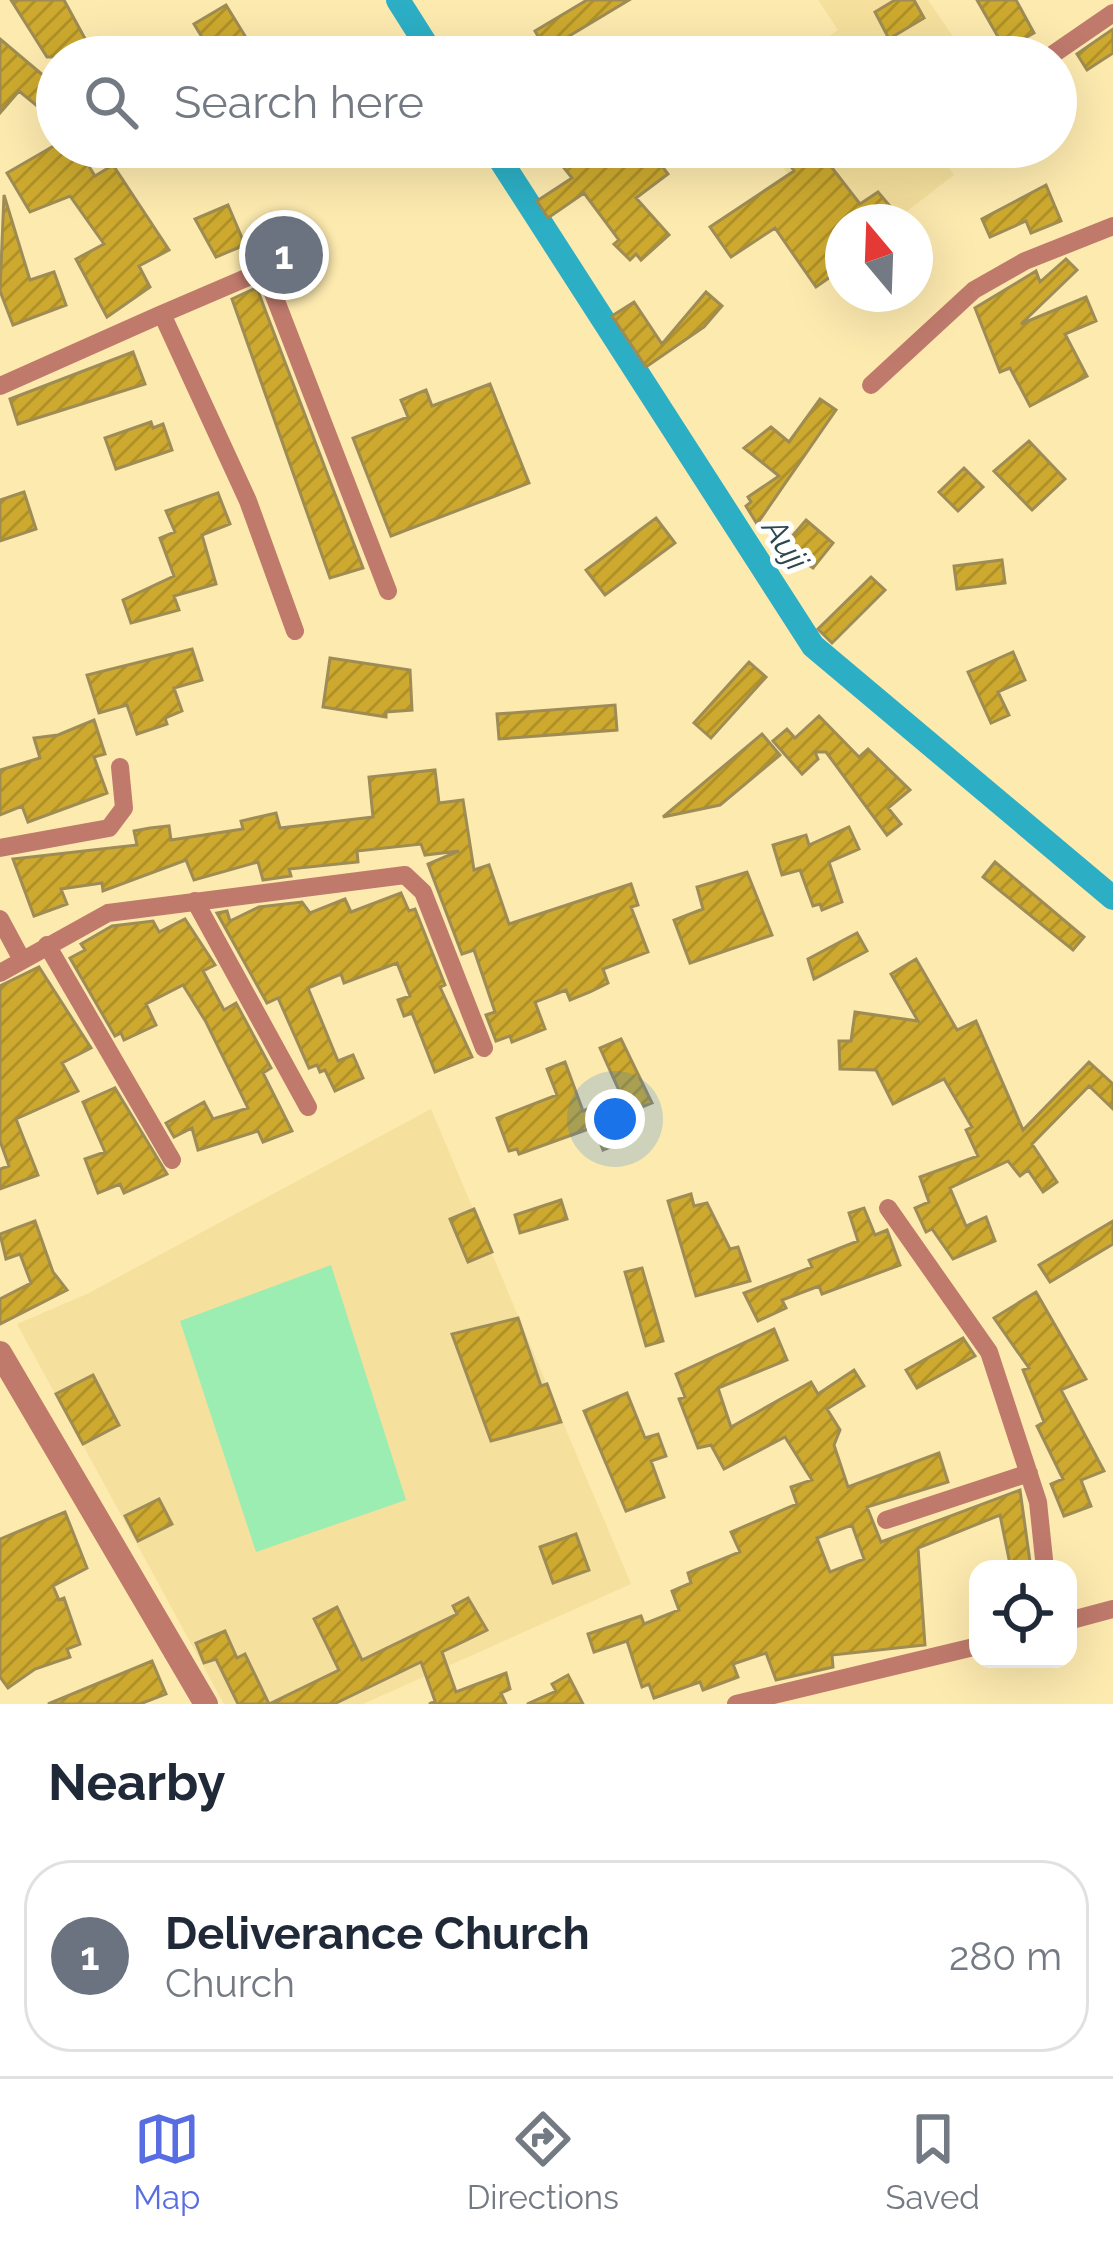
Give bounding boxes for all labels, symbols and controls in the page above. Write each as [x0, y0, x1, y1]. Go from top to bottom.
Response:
search box [36, 36, 1077, 168]
icon: search [78, 69, 144, 135]
text: Search here [174, 76, 424, 129]
north arrow [825, 204, 933, 312]
pin: 1 [245, 210, 323, 300]
water label: Auji [753, 509, 817, 578]
your location [585, 1089, 645, 1149]
map controls [969, 1560, 1077, 1668]
button: locate [969, 1560, 1077, 1668]
text: Nearby [48, 1752, 225, 1812]
text: Deliverance Church [165, 1907, 590, 1960]
text: 1 [80, 1933, 100, 1979]
text: 280 m [949, 1933, 1062, 1979]
text: Church [165, 1960, 295, 2006]
tab: Map [133, 2106, 200, 2217]
tab: Directions [467, 2106, 619, 2217]
tab: Saved [885, 2106, 980, 2217]

